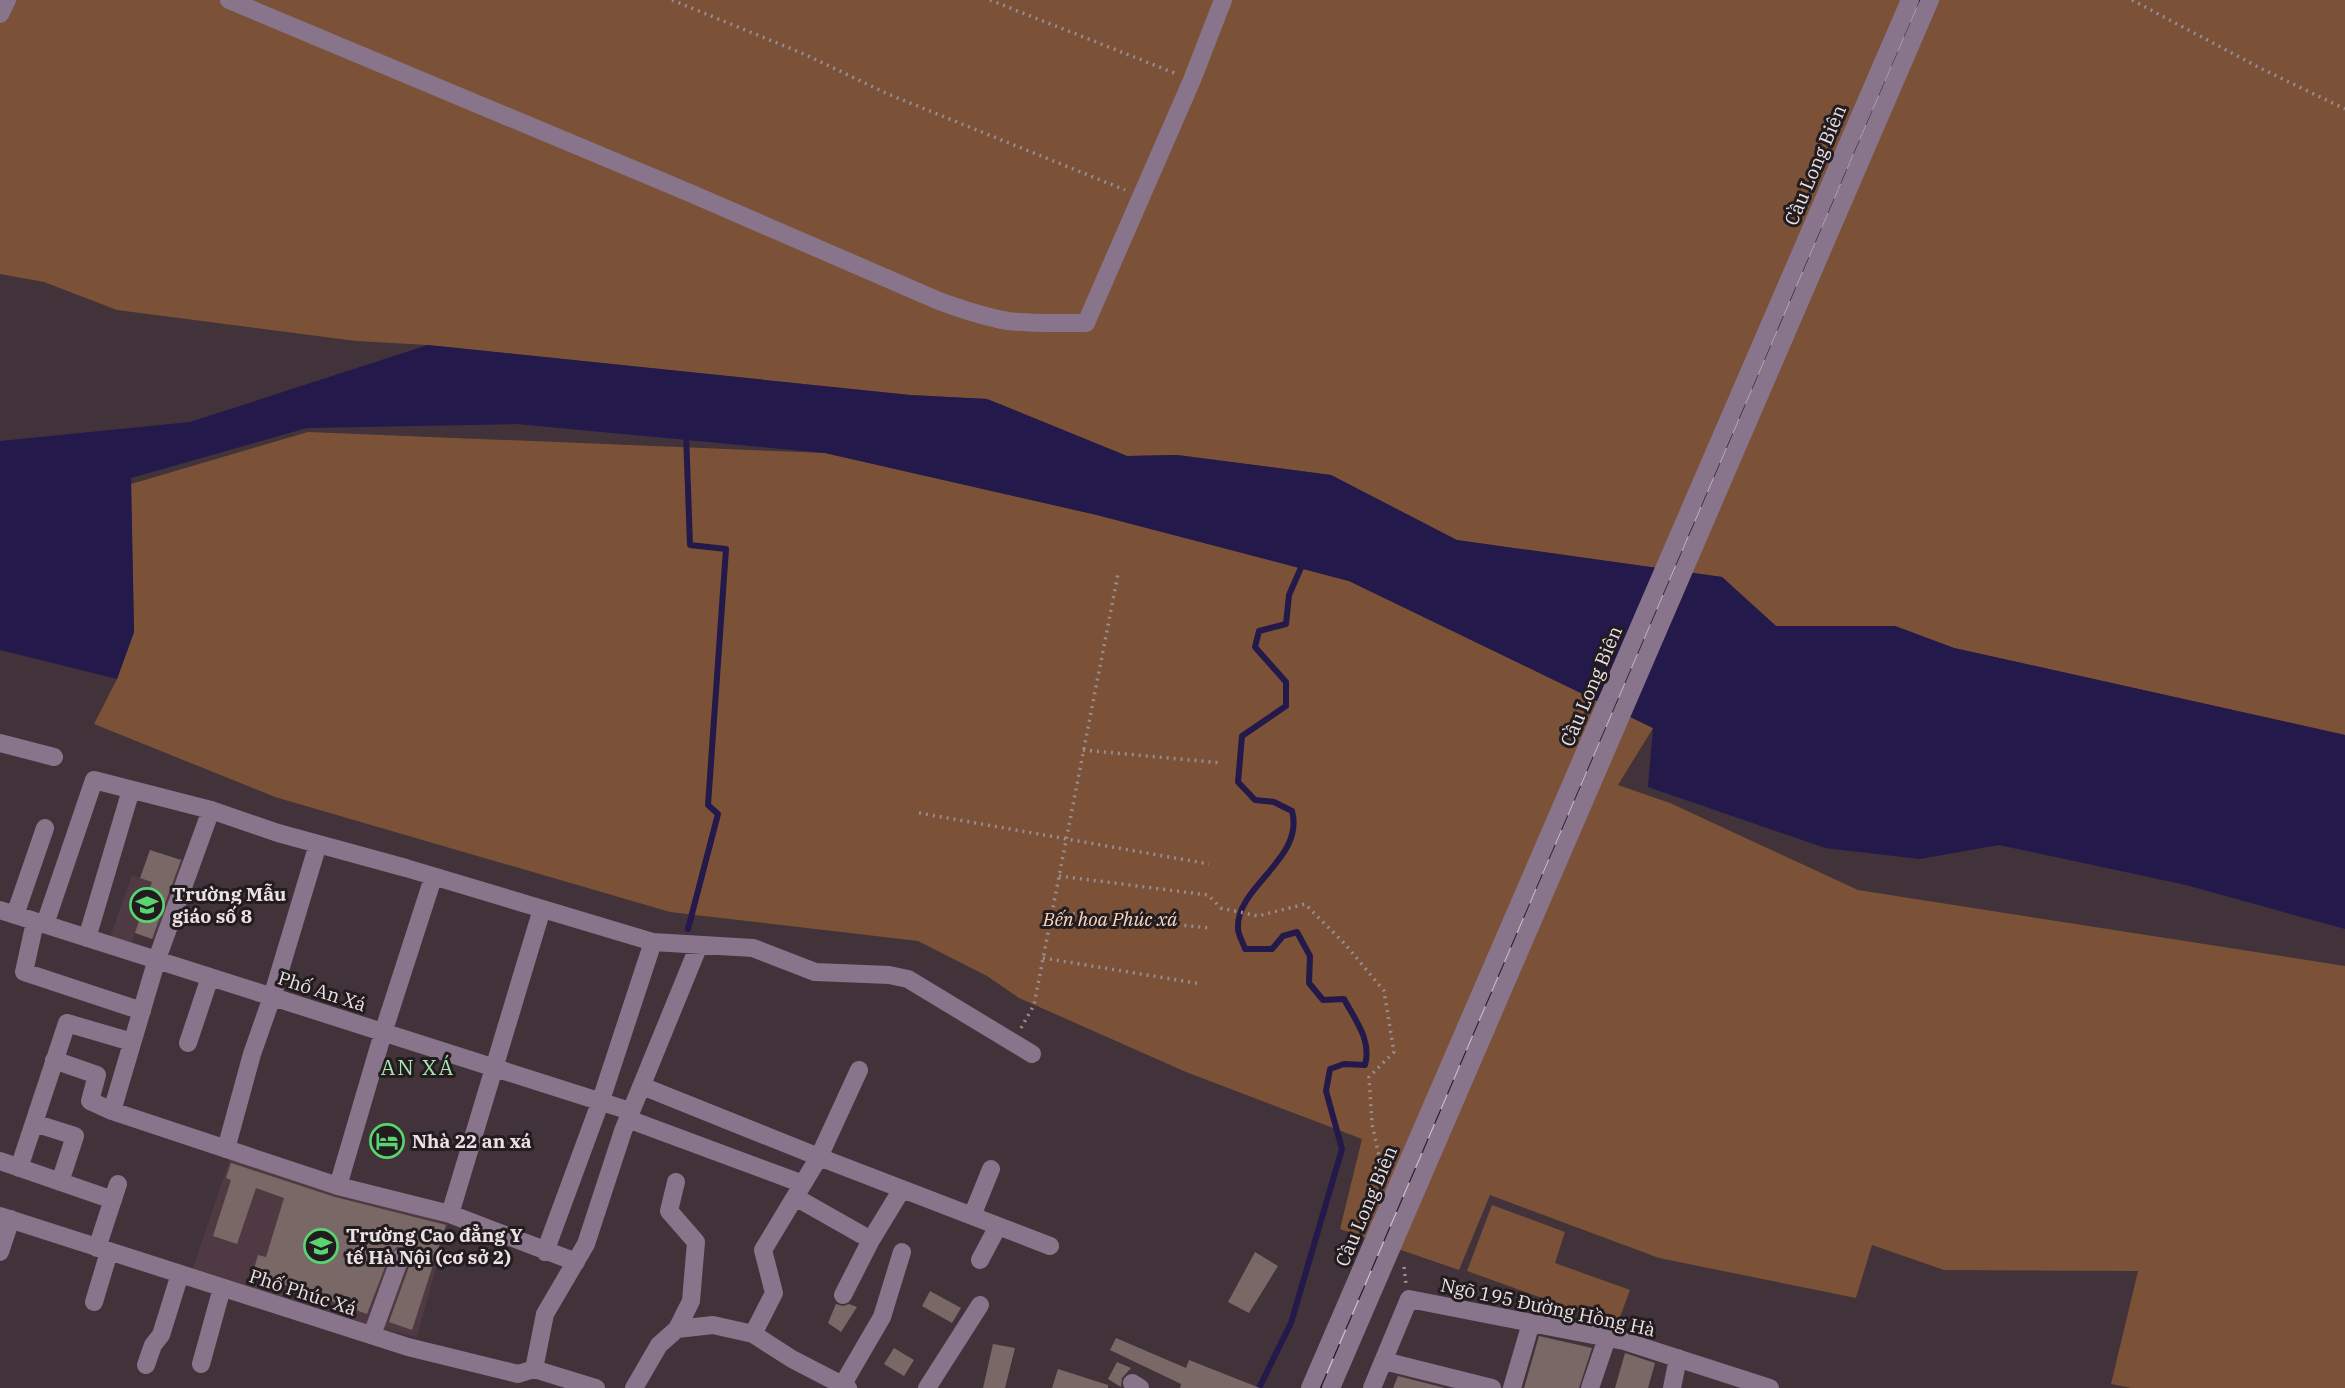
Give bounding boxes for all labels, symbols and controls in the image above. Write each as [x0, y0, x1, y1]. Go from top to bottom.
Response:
street label: Cầu Long Biên [1779, 101, 1851, 229]
street label: Cầu Long Biên [1555, 622, 1627, 750]
place label: Trường Mẫu giáo số 8 [172, 882, 286, 928]
school or university icon: Trường Mẫu giáo số 8 [128, 886, 166, 924]
park label: Bến hoa Phúc xá [1042, 907, 1178, 931]
street label: Phố An Xá [275, 965, 369, 1017]
district label: AN XÁ [381, 1053, 455, 1081]
hotel icon: Nhà 22 an xá [368, 1122, 406, 1160]
place label: Nhà 22 an xá [412, 1129, 532, 1153]
street label: Cầu Long Biên [1330, 1142, 1402, 1270]
place label: Trường Cao đẳng Y tế Hà Nội (cơ sở 2) [346, 1223, 523, 1269]
school or university icon: Trường Cao đẳng Y tế Hà Nội (cơ sở 2) [302, 1227, 340, 1265]
street label: Phố Phúc Xá [246, 1263, 360, 1321]
street label: Ngõ 195 Đường Hồng Hà [1438, 1272, 1658, 1342]

